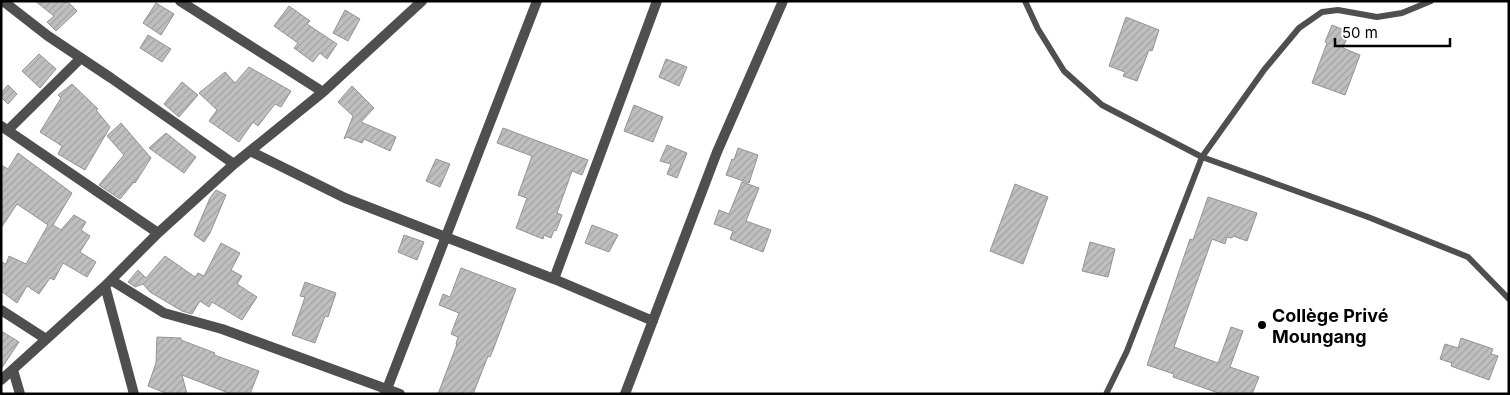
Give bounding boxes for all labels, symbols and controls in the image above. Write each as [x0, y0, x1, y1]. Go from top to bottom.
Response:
scale bar [1335, 15, 1450, 47]
text: 50 m [1342, 23, 1378, 42]
place label: Collège Privé Moungang [1272, 305, 1389, 347]
marker: Collège Privé Moungang [1256, 319, 1268, 331]

